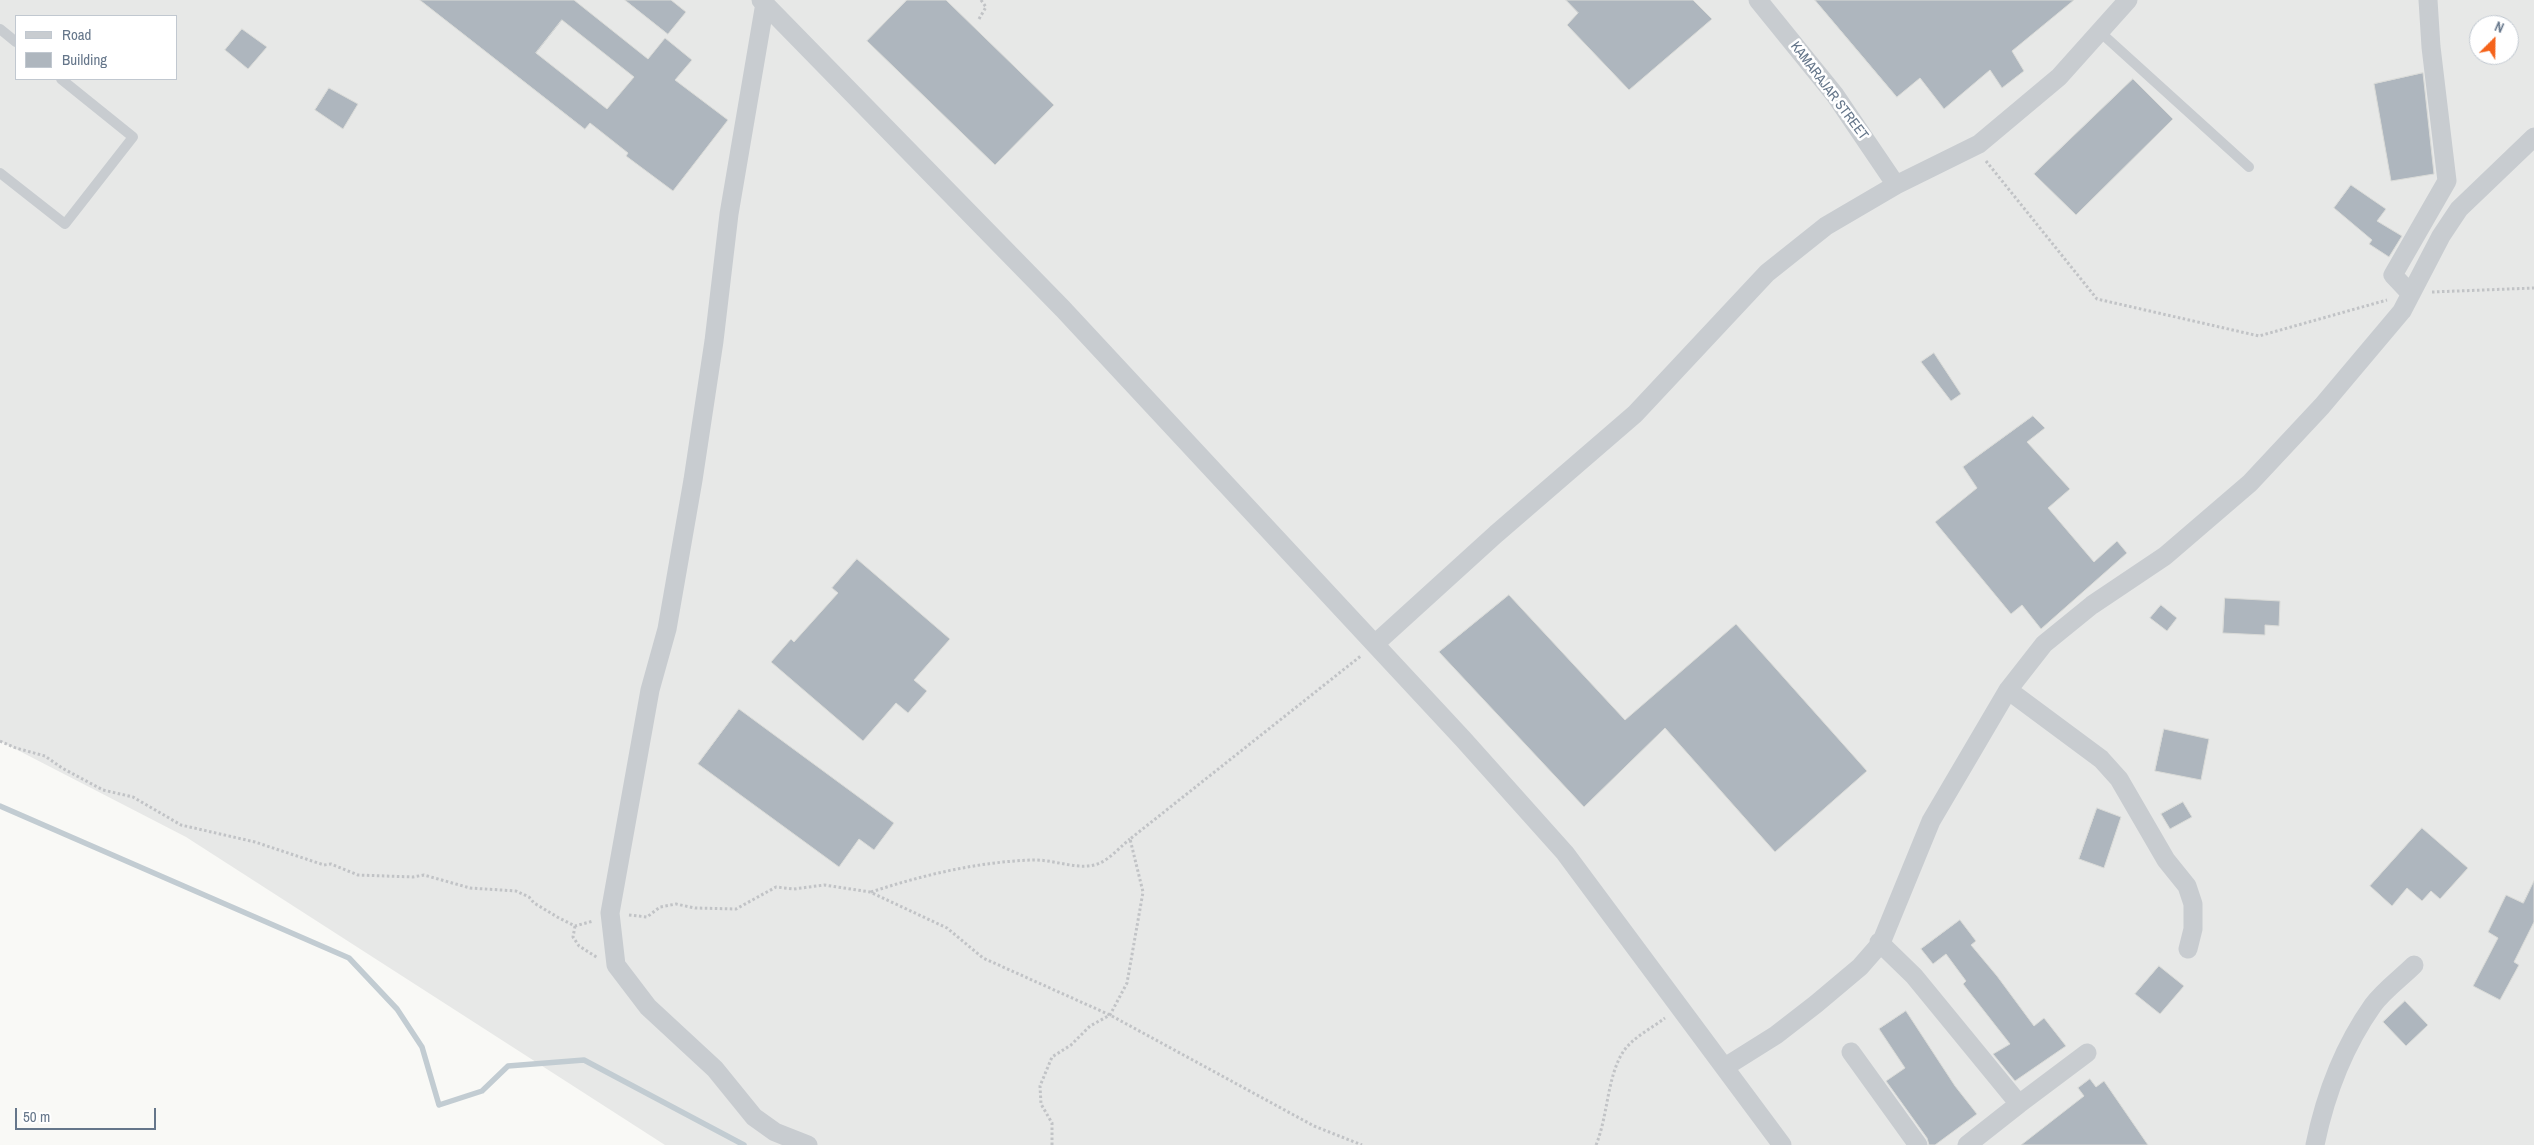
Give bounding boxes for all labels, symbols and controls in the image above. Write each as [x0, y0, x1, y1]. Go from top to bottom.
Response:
legend [15, 15, 178, 80]
north arrow [2469, 15, 2519, 65]
text: N [2492, 17, 2507, 37]
text: Road [62, 24, 91, 45]
street label: KAMARAJAR STREET [1787, 39, 1871, 143]
text: Building [62, 49, 107, 70]
scale bar [18, 1098, 159, 1130]
text: 50 m [23, 1106, 50, 1127]

